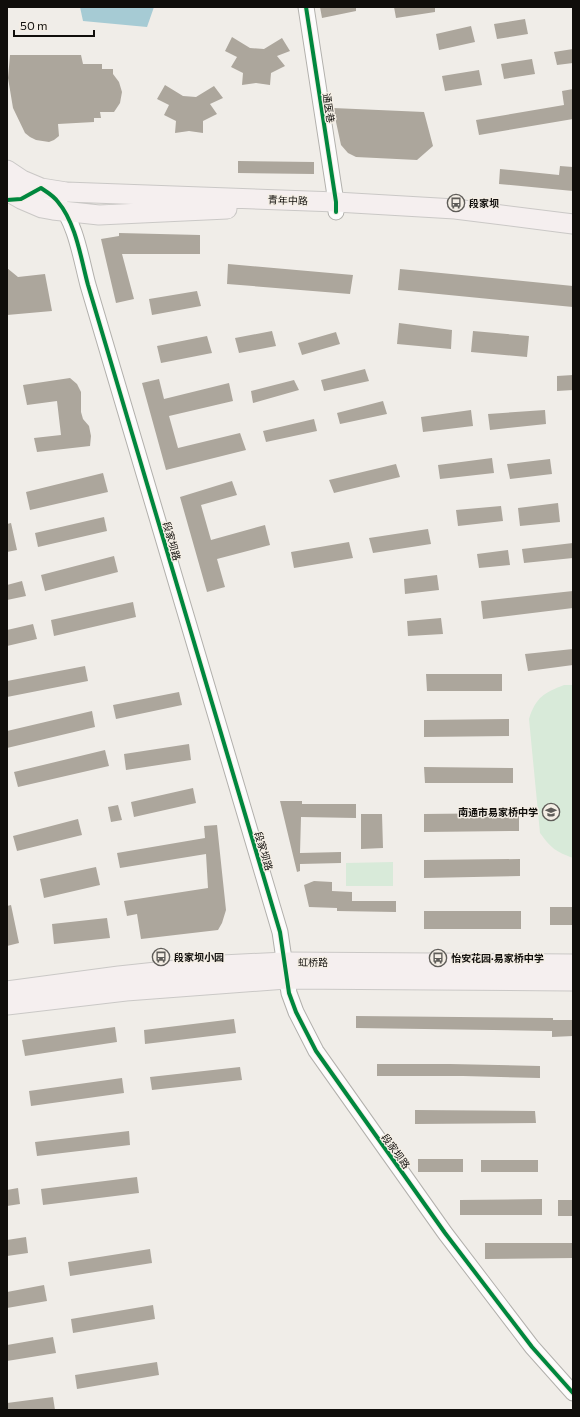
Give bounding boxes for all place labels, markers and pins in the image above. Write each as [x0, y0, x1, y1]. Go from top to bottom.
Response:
bus stop icon: 段家坝 [446, 193, 466, 213]
place label: 段家坝 [469, 197, 499, 209]
school or university icon: 南通市易家桥中学 [541, 802, 561, 822]
place label: 南通市易家桥中学 [458, 806, 538, 818]
bus stop icon: 段家坝小园 [151, 947, 171, 967]
bus stop icon: 怡安花园·易家桥中学 [428, 948, 448, 968]
place label: 段家坝小园 [174, 951, 224, 963]
place label: 怡安花园·易家桥中学 [451, 952, 544, 964]

